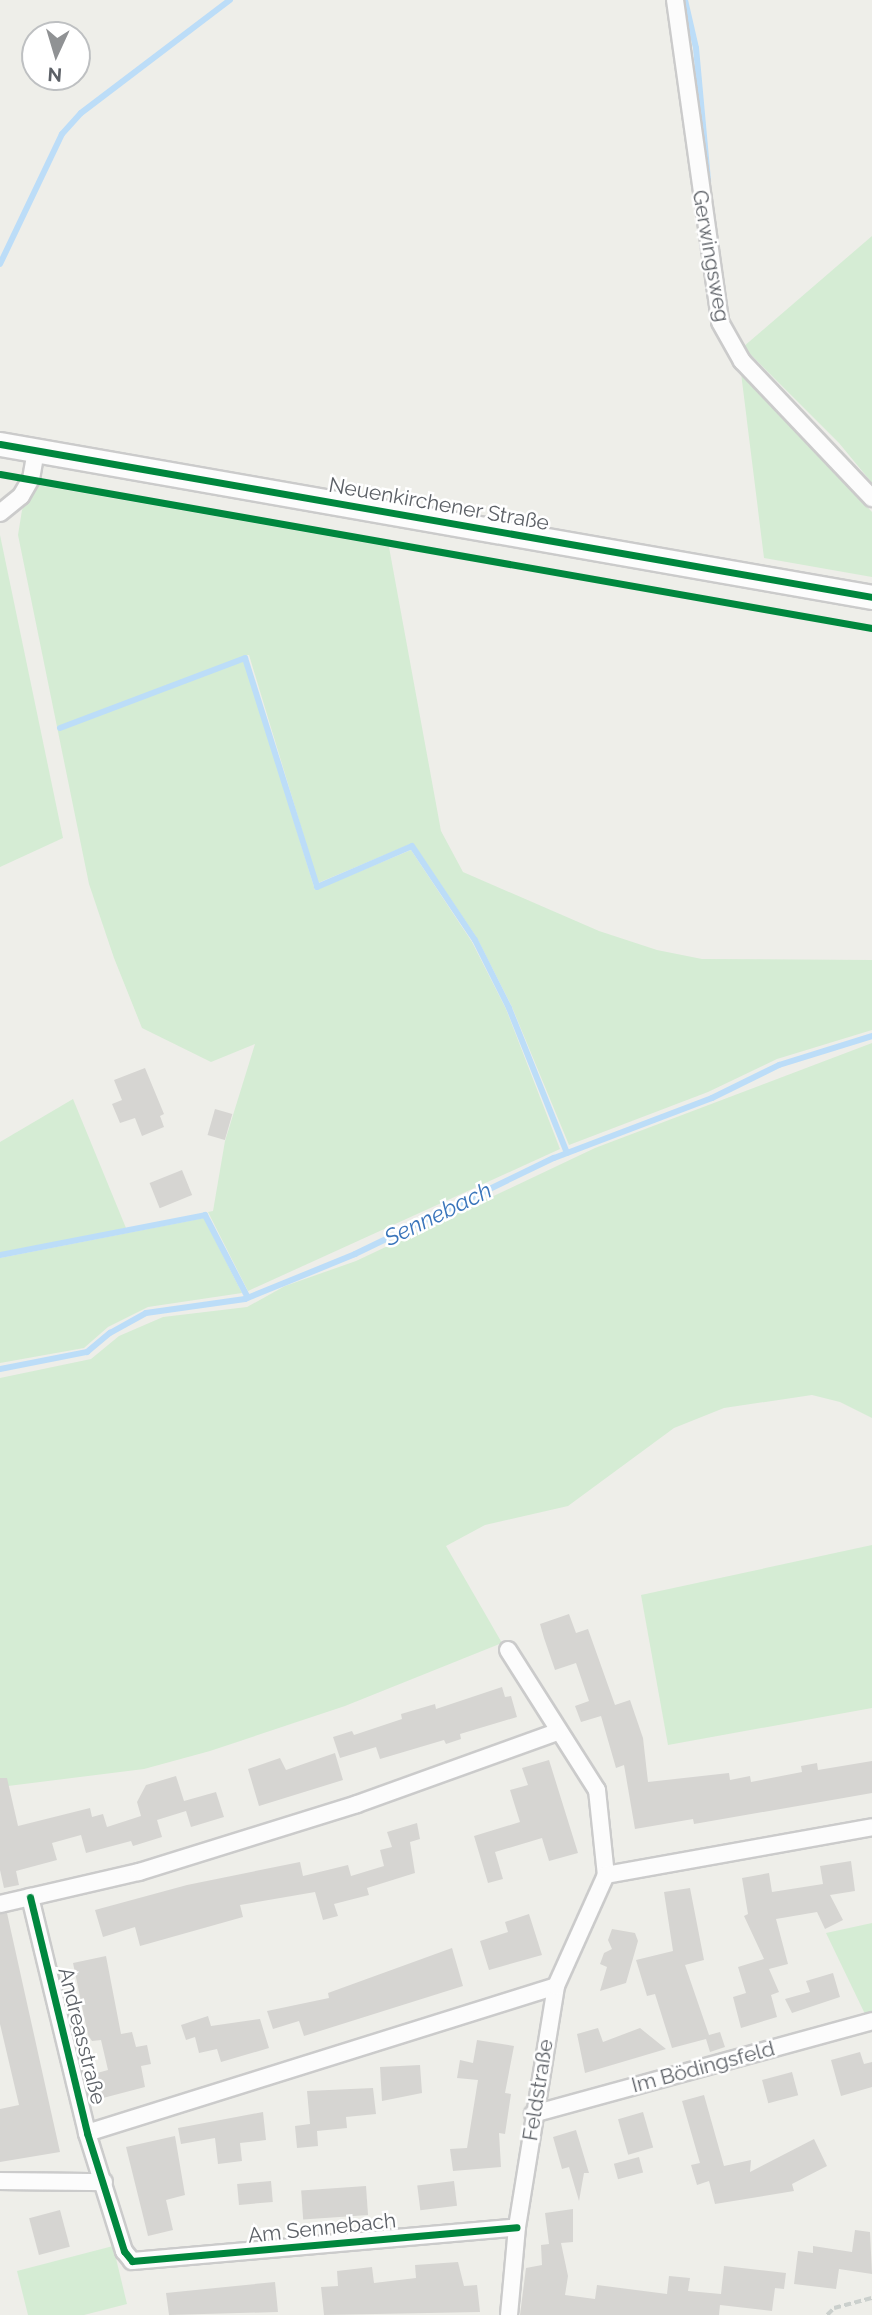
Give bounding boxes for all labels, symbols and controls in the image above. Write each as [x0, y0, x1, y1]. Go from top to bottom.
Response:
north arrow [21, 21, 91, 91]
text: N [47, 63, 63, 86]
street label: Gerwingsweg [687, 188, 735, 324]
street label: Neuenkirchener Straße [327, 472, 551, 536]
water label: Sennebach [380, 1176, 496, 1252]
street label: Andreasstraße [53, 1965, 111, 2107]
street label: Im Bödingsfeld [629, 2036, 777, 2098]
street label: Feldstraße [518, 2037, 558, 2143]
street label: Am Sennebach [247, 2208, 397, 2248]

